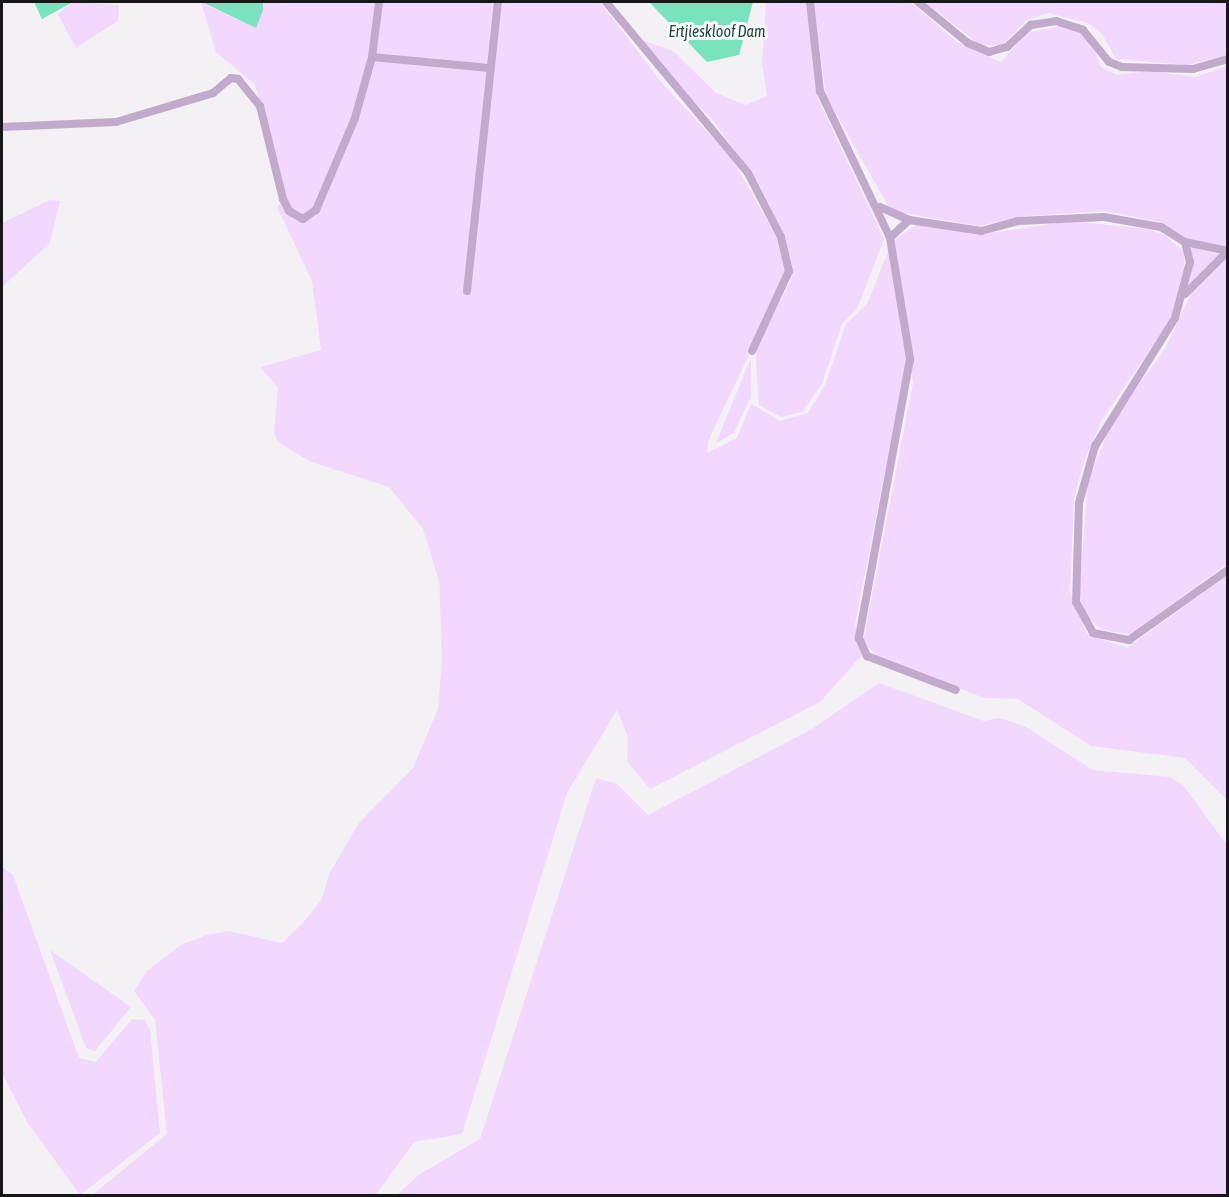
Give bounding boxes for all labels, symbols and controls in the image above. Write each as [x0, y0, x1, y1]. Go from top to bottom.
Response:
water label: Ertjieskloof Dam [669, 21, 765, 41]

